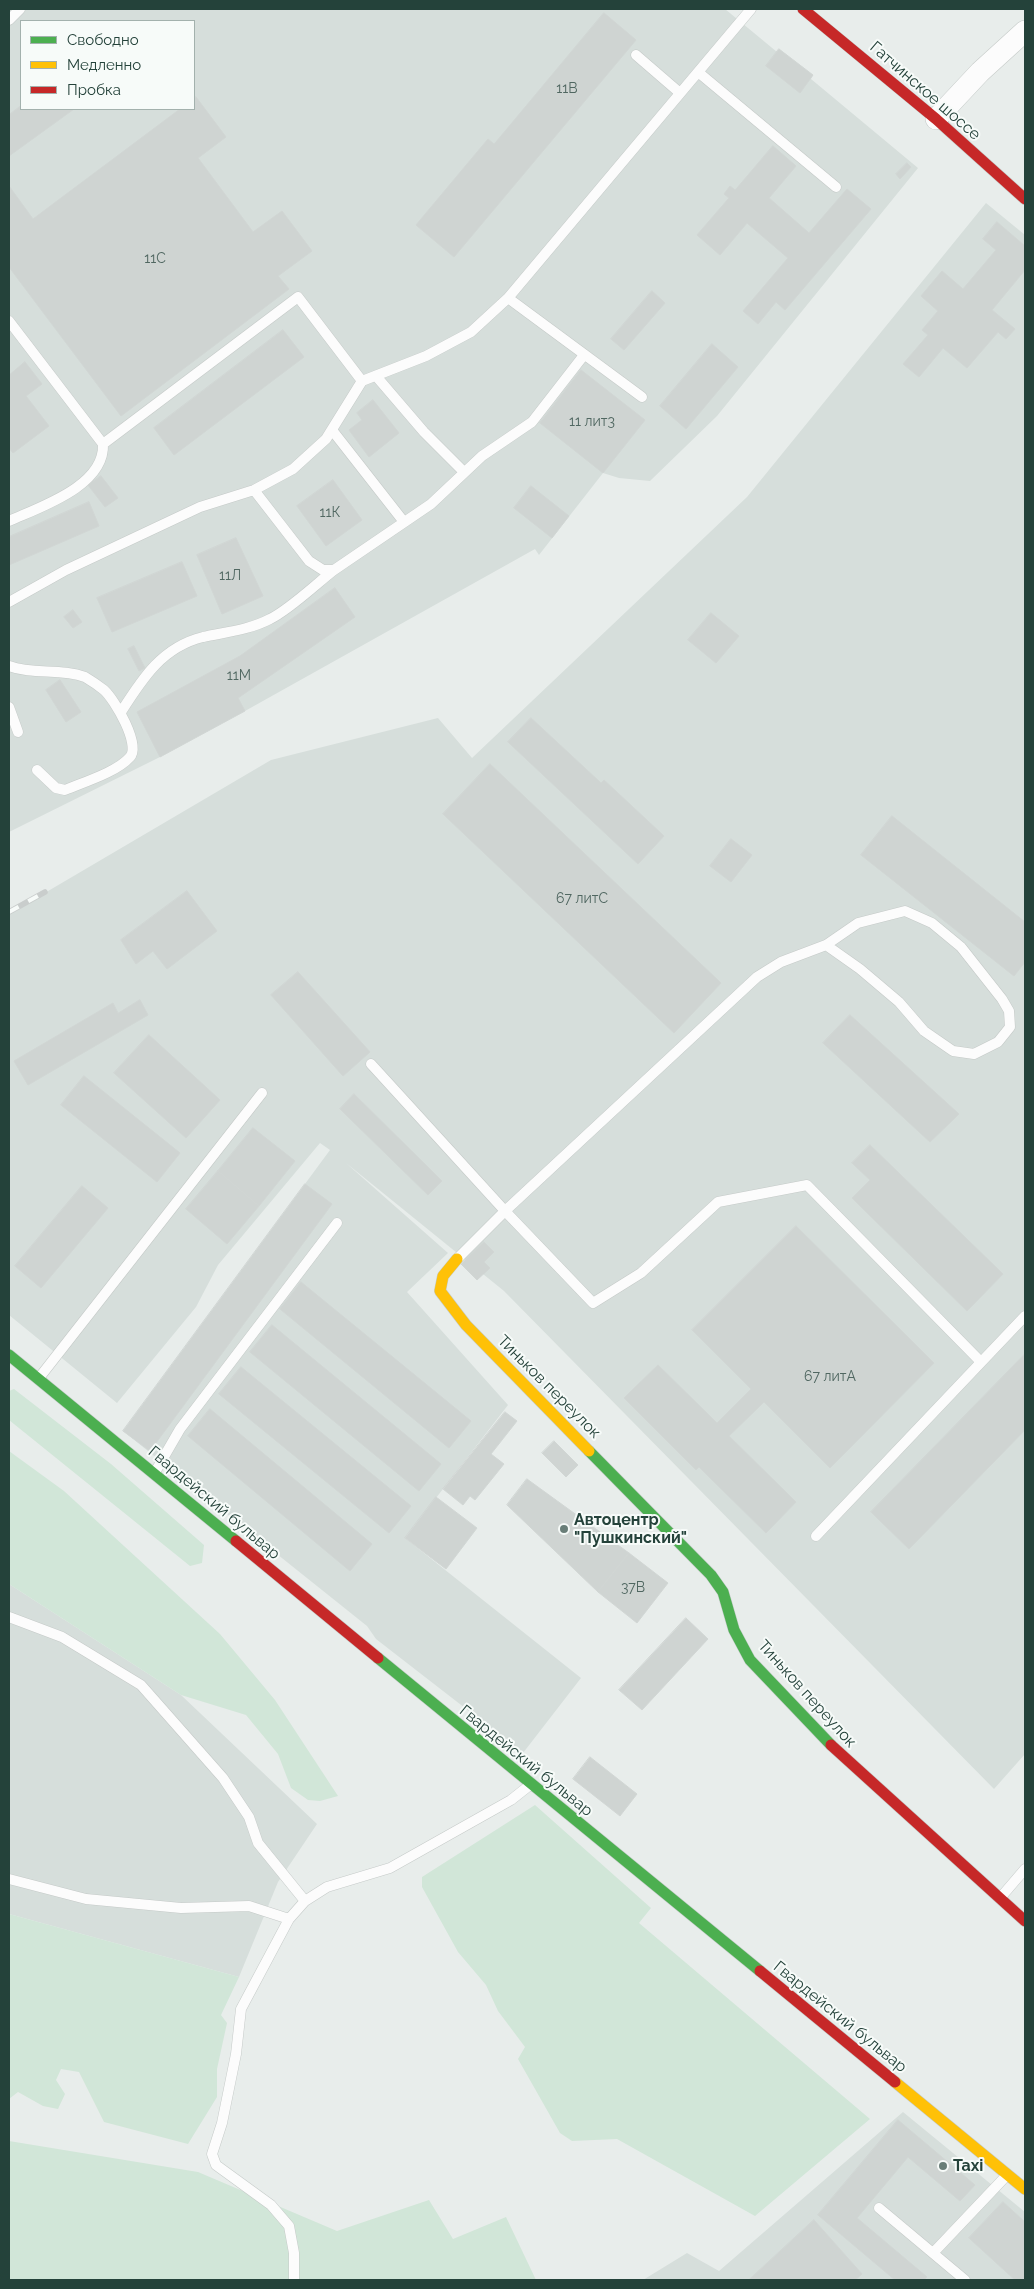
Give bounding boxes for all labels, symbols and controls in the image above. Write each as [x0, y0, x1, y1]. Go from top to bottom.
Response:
legend [20, 20, 195, 110]
text: Свободно [67, 31, 139, 49]
street label: Гатчинское шоссе [866, 38, 984, 144]
text: Медленно [67, 56, 141, 74]
text: Пробка [67, 81, 121, 99]
house number: 11В [556, 81, 578, 97]
house number: 11С [144, 251, 166, 267]
house number: 11 лит3 [569, 414, 615, 430]
house number: 11К [320, 505, 340, 521]
house number: 11Л [219, 568, 241, 584]
house number: 11М [227, 668, 251, 684]
house number: 67 литС [556, 891, 608, 907]
street label: Тиньков переулок [493, 1331, 605, 1443]
house number: 67 литА [804, 1369, 856, 1385]
street label: Гвардейский бульвар [144, 1442, 284, 1564]
place label: Автоцентр "Пушкинский" [574, 1510, 687, 1548]
marker: Автоцентр "Пушкинский" [558, 1523, 570, 1535]
house number: 37В [621, 1580, 645, 1596]
street label: Тиньков переулок [754, 1636, 860, 1752]
street label: Гвардейский бульвар [455, 1701, 597, 1821]
street label: Гвардейский бульвар [769, 1957, 911, 2077]
place label: Taxi [953, 2156, 983, 2176]
marker: Taxi [937, 2160, 949, 2172]

